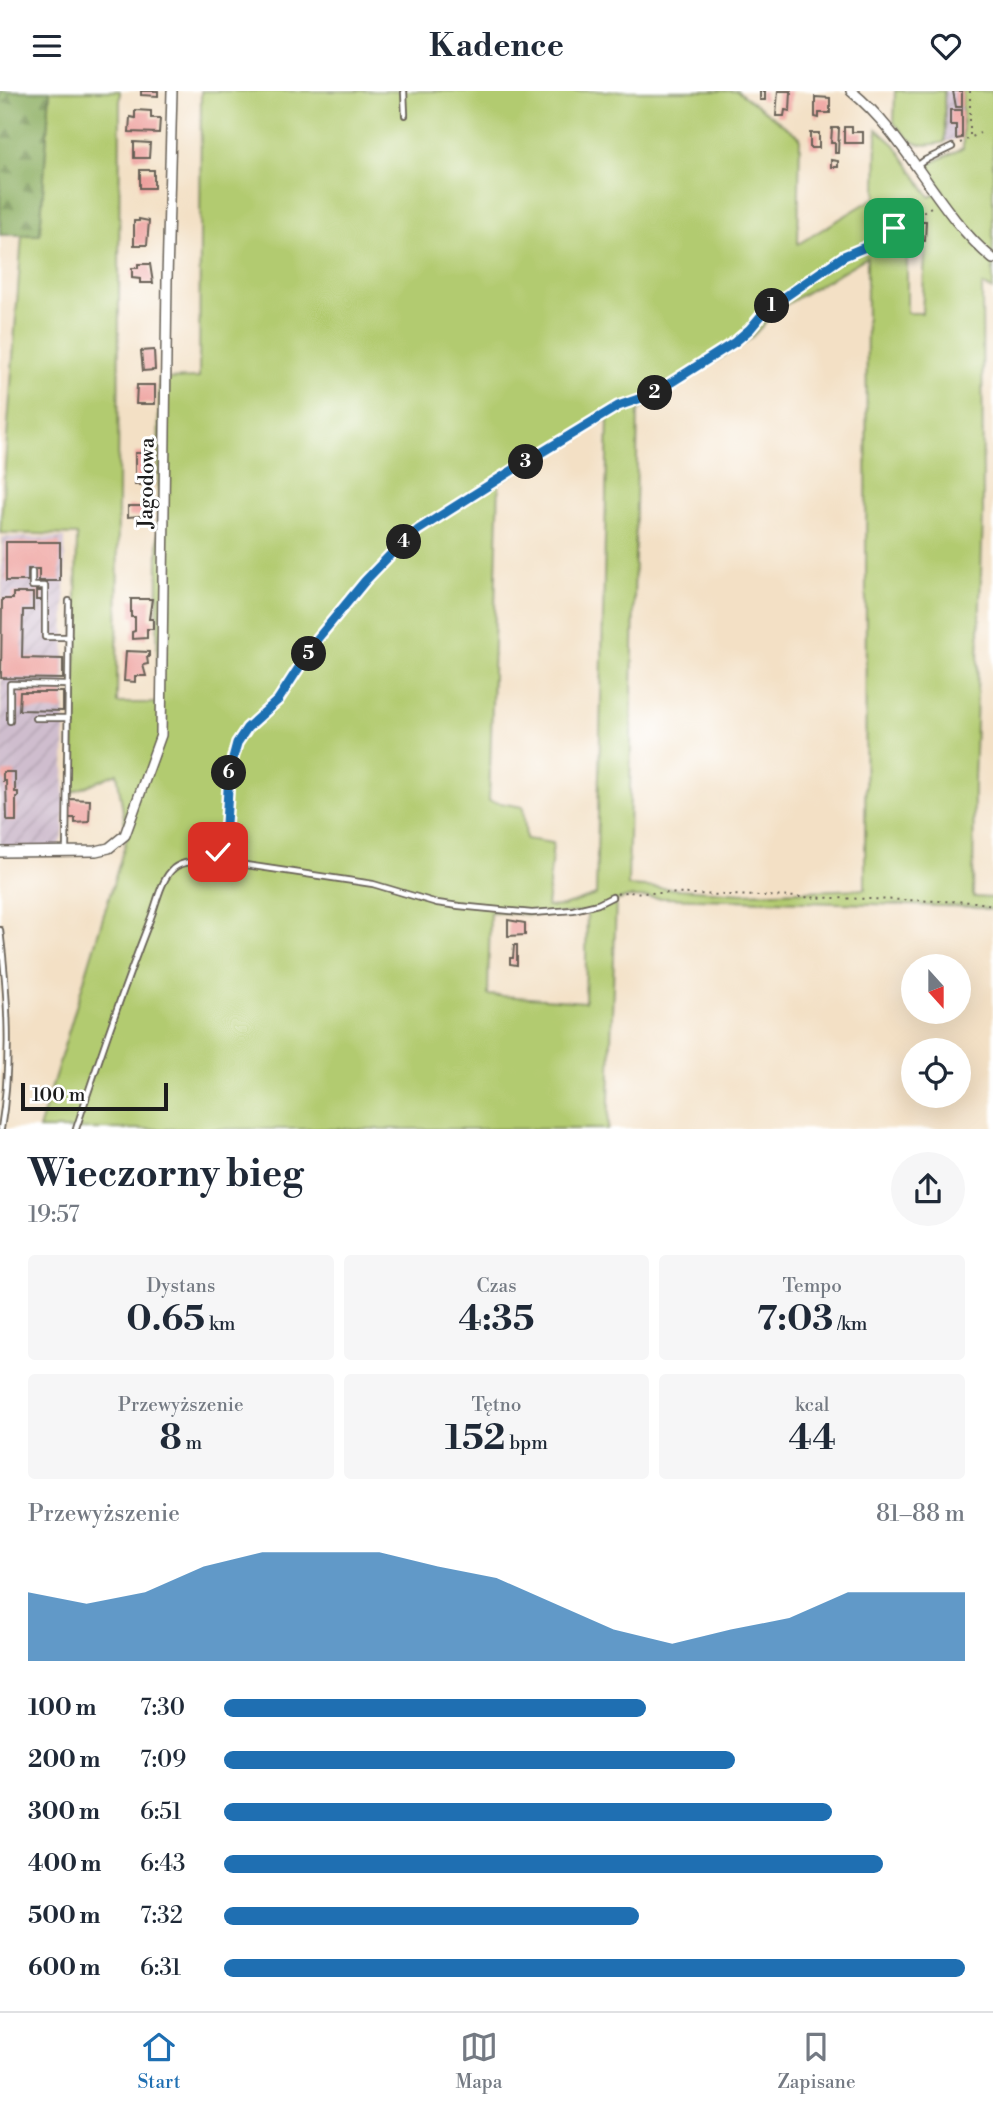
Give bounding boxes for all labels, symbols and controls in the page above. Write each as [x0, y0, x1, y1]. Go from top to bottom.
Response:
text: Kadence [429, 26, 564, 66]
icon: menu [28, 27, 66, 65]
icon: heart [927, 27, 965, 65]
pin [864, 198, 924, 258]
icon: arrive [875, 209, 913, 247]
pin: 1 [754, 289, 790, 323]
text: 1 [767, 293, 776, 317]
pin: 2 [638, 375, 672, 411]
text: 2 [649, 380, 660, 404]
street label: Jagodowa [133, 437, 161, 530]
pin: 3 [508, 445, 544, 479]
text: 3 [520, 449, 531, 473]
pin: 4 [386, 525, 422, 559]
text: 4 [397, 529, 410, 553]
pin: 5 [292, 637, 326, 671]
text: 5 [303, 641, 314, 665]
pin: 6 [212, 755, 246, 791]
text: 6 [223, 760, 234, 784]
pin [188, 822, 248, 882]
icon: check [199, 833, 237, 871]
north arrow [901, 954, 971, 1024]
map controls [901, 954, 971, 1108]
button: locate [901, 1038, 971, 1108]
scale bar [21, 1080, 168, 1112]
text: 100 m [32, 1083, 85, 1107]
text: Wieczorny bieg [28, 1151, 304, 1198]
button: share [891, 1152, 965, 1226]
text: 19:57 [28, 1201, 80, 1229]
text: Dystans [146, 1274, 215, 1298]
text: Czas [476, 1274, 517, 1298]
text: Tempo [782, 1274, 842, 1298]
text: 0.65 [126, 1298, 205, 1341]
text: 4:35 [459, 1298, 534, 1341]
text: 7:03 [757, 1298, 833, 1341]
text: km [205, 1312, 235, 1336]
text: /km [833, 1312, 868, 1336]
text: Przewyższenie [118, 1393, 244, 1417]
text: Tętno [472, 1393, 521, 1417]
text: kcal [795, 1393, 829, 1417]
text: 8 [159, 1417, 182, 1460]
text: 152 [445, 1417, 506, 1460]
text: 44 [788, 1417, 836, 1460]
text: m [182, 1431, 202, 1455]
text: bpm [506, 1431, 548, 1455]
text: Przewyższenie [28, 1500, 180, 1528]
text: 81–88 m [876, 1500, 965, 1528]
text: 100 m [28, 1694, 96, 1722]
text: 7:30 [140, 1694, 185, 1722]
text: 200 m [28, 1746, 100, 1774]
text: 7:09 [140, 1746, 186, 1774]
text: 300 m [28, 1798, 100, 1826]
text: 6:51 [140, 1798, 182, 1826]
text: 400 m [28, 1850, 101, 1878]
text: 6:43 [140, 1850, 186, 1878]
text: 500 m [28, 1902, 100, 1930]
text: 7:32 [140, 1902, 183, 1930]
text: 600 m [28, 1954, 101, 1982]
text: 6:31 [140, 1954, 181, 1982]
tab: Start [137, 2028, 181, 2094]
tab: Mapa [455, 2028, 502, 2094]
tab: Zapisane [777, 2028, 856, 2094]

